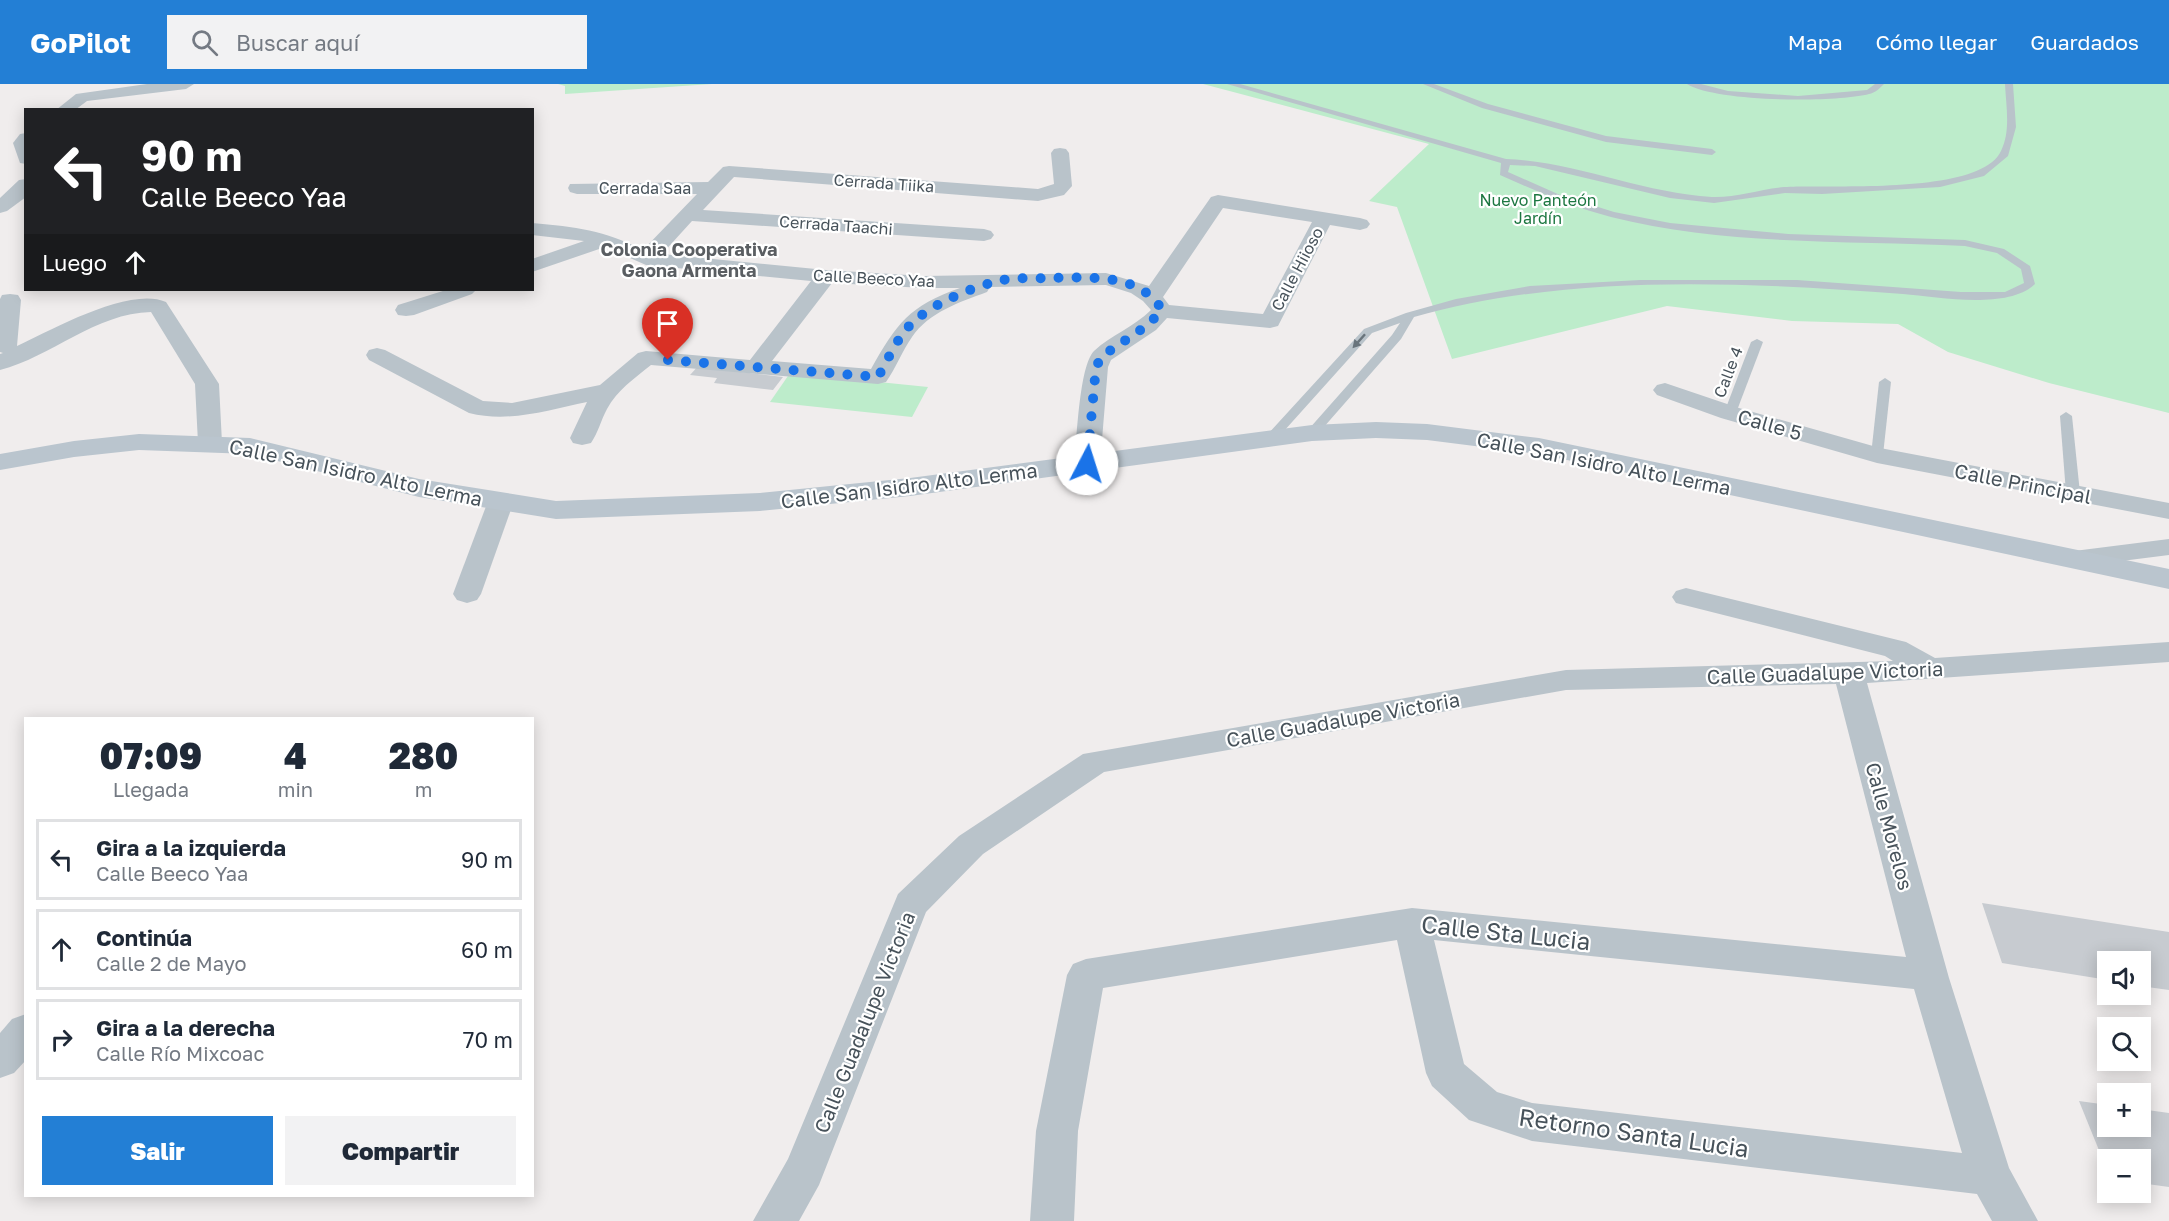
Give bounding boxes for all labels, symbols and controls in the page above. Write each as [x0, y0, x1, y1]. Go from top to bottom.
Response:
search box [167, 15, 587, 69]
text: GoPilot [30, 26, 131, 59]
icon: search [188, 26, 221, 59]
text: Buscar aquí [236, 29, 359, 56]
text: Mapa [1788, 29, 1843, 55]
text: Cómo llegar [1876, 29, 1997, 55]
text: Guardados [2030, 29, 2139, 55]
text: 90 m [141, 130, 242, 180]
icon: left [42, 132, 120, 210]
street label: Cerrada Tiika [833, 170, 935, 196]
street label: Cerrada Saa [599, 178, 691, 198]
text: Calle Beeco Yaa [141, 181, 347, 213]
park label: Nuevo Panteón Jardín [1479, 190, 1597, 228]
street label: Cerrada Taachi [779, 211, 893, 239]
street label: Calle Hiioso [1267, 224, 1327, 314]
district label: Colonia Cooperativa Gaona Armenta [600, 238, 778, 281]
icon: ahead [119, 246, 152, 279]
text: Luego [42, 249, 107, 276]
street label: Calle Beeco Yaa [813, 265, 935, 291]
pin [642, 298, 693, 360]
icon: arrive [651, 307, 684, 340]
one-way arrow [1353, 333, 1366, 348]
street label: Calle 4 [1709, 344, 1747, 400]
street label: Calle 5 [1735, 403, 1805, 445]
street label: Calle San Isidro Alto Lerma [1475, 427, 1733, 499]
position arrow [1055, 432, 1119, 496]
street label: Calle San Isidro Alto Lerma [227, 433, 485, 511]
street label: Calle San Isidro Alto Lerma [779, 457, 1039, 513]
street label: Calle Principal [1953, 458, 2093, 508]
street label: Calle Guadalupe Victoria [1706, 656, 1944, 688]
street label: Calle Guadalupe Victoria [1224, 687, 1462, 751]
text: 07:09 [100, 734, 202, 777]
text: 4 [284, 734, 307, 777]
text: 280 [389, 734, 458, 777]
street label: Calle Morelos [1861, 759, 1919, 893]
text: Llegada [113, 777, 189, 801]
text: min [278, 777, 313, 801]
text: m [415, 777, 432, 801]
text: Gira a la izquierda [96, 834, 286, 861]
icon: left [45, 843, 78, 876]
text: 90 m [461, 846, 513, 873]
text: Calle Beeco Yaa [96, 861, 248, 885]
street label: Calle Guadalupe Victoria [809, 908, 919, 1136]
street label: Calle Sta Lucia [1420, 909, 1592, 955]
text: Continúa [96, 924, 192, 951]
icon: ahead [45, 933, 78, 966]
text: 60 m [461, 936, 513, 963]
text: Calle 2 de Mayo [96, 951, 247, 975]
map controls [2097, 951, 2151, 1203]
button: sound [2097, 951, 2151, 1005]
text: Gira a la derecha [96, 1014, 275, 1041]
button: search [2097, 1017, 2151, 1071]
icon: right [45, 1023, 78, 1056]
text: 70 m [463, 1026, 513, 1053]
text: Calle Río Mixcoac [96, 1041, 264, 1065]
button: + [2097, 1083, 2151, 1137]
street label: Retorno Santa Lucia [1517, 1102, 1751, 1162]
button: Salir [42, 1116, 273, 1185]
button: Compartir [285, 1116, 516, 1185]
button: − [2097, 1149, 2151, 1203]

